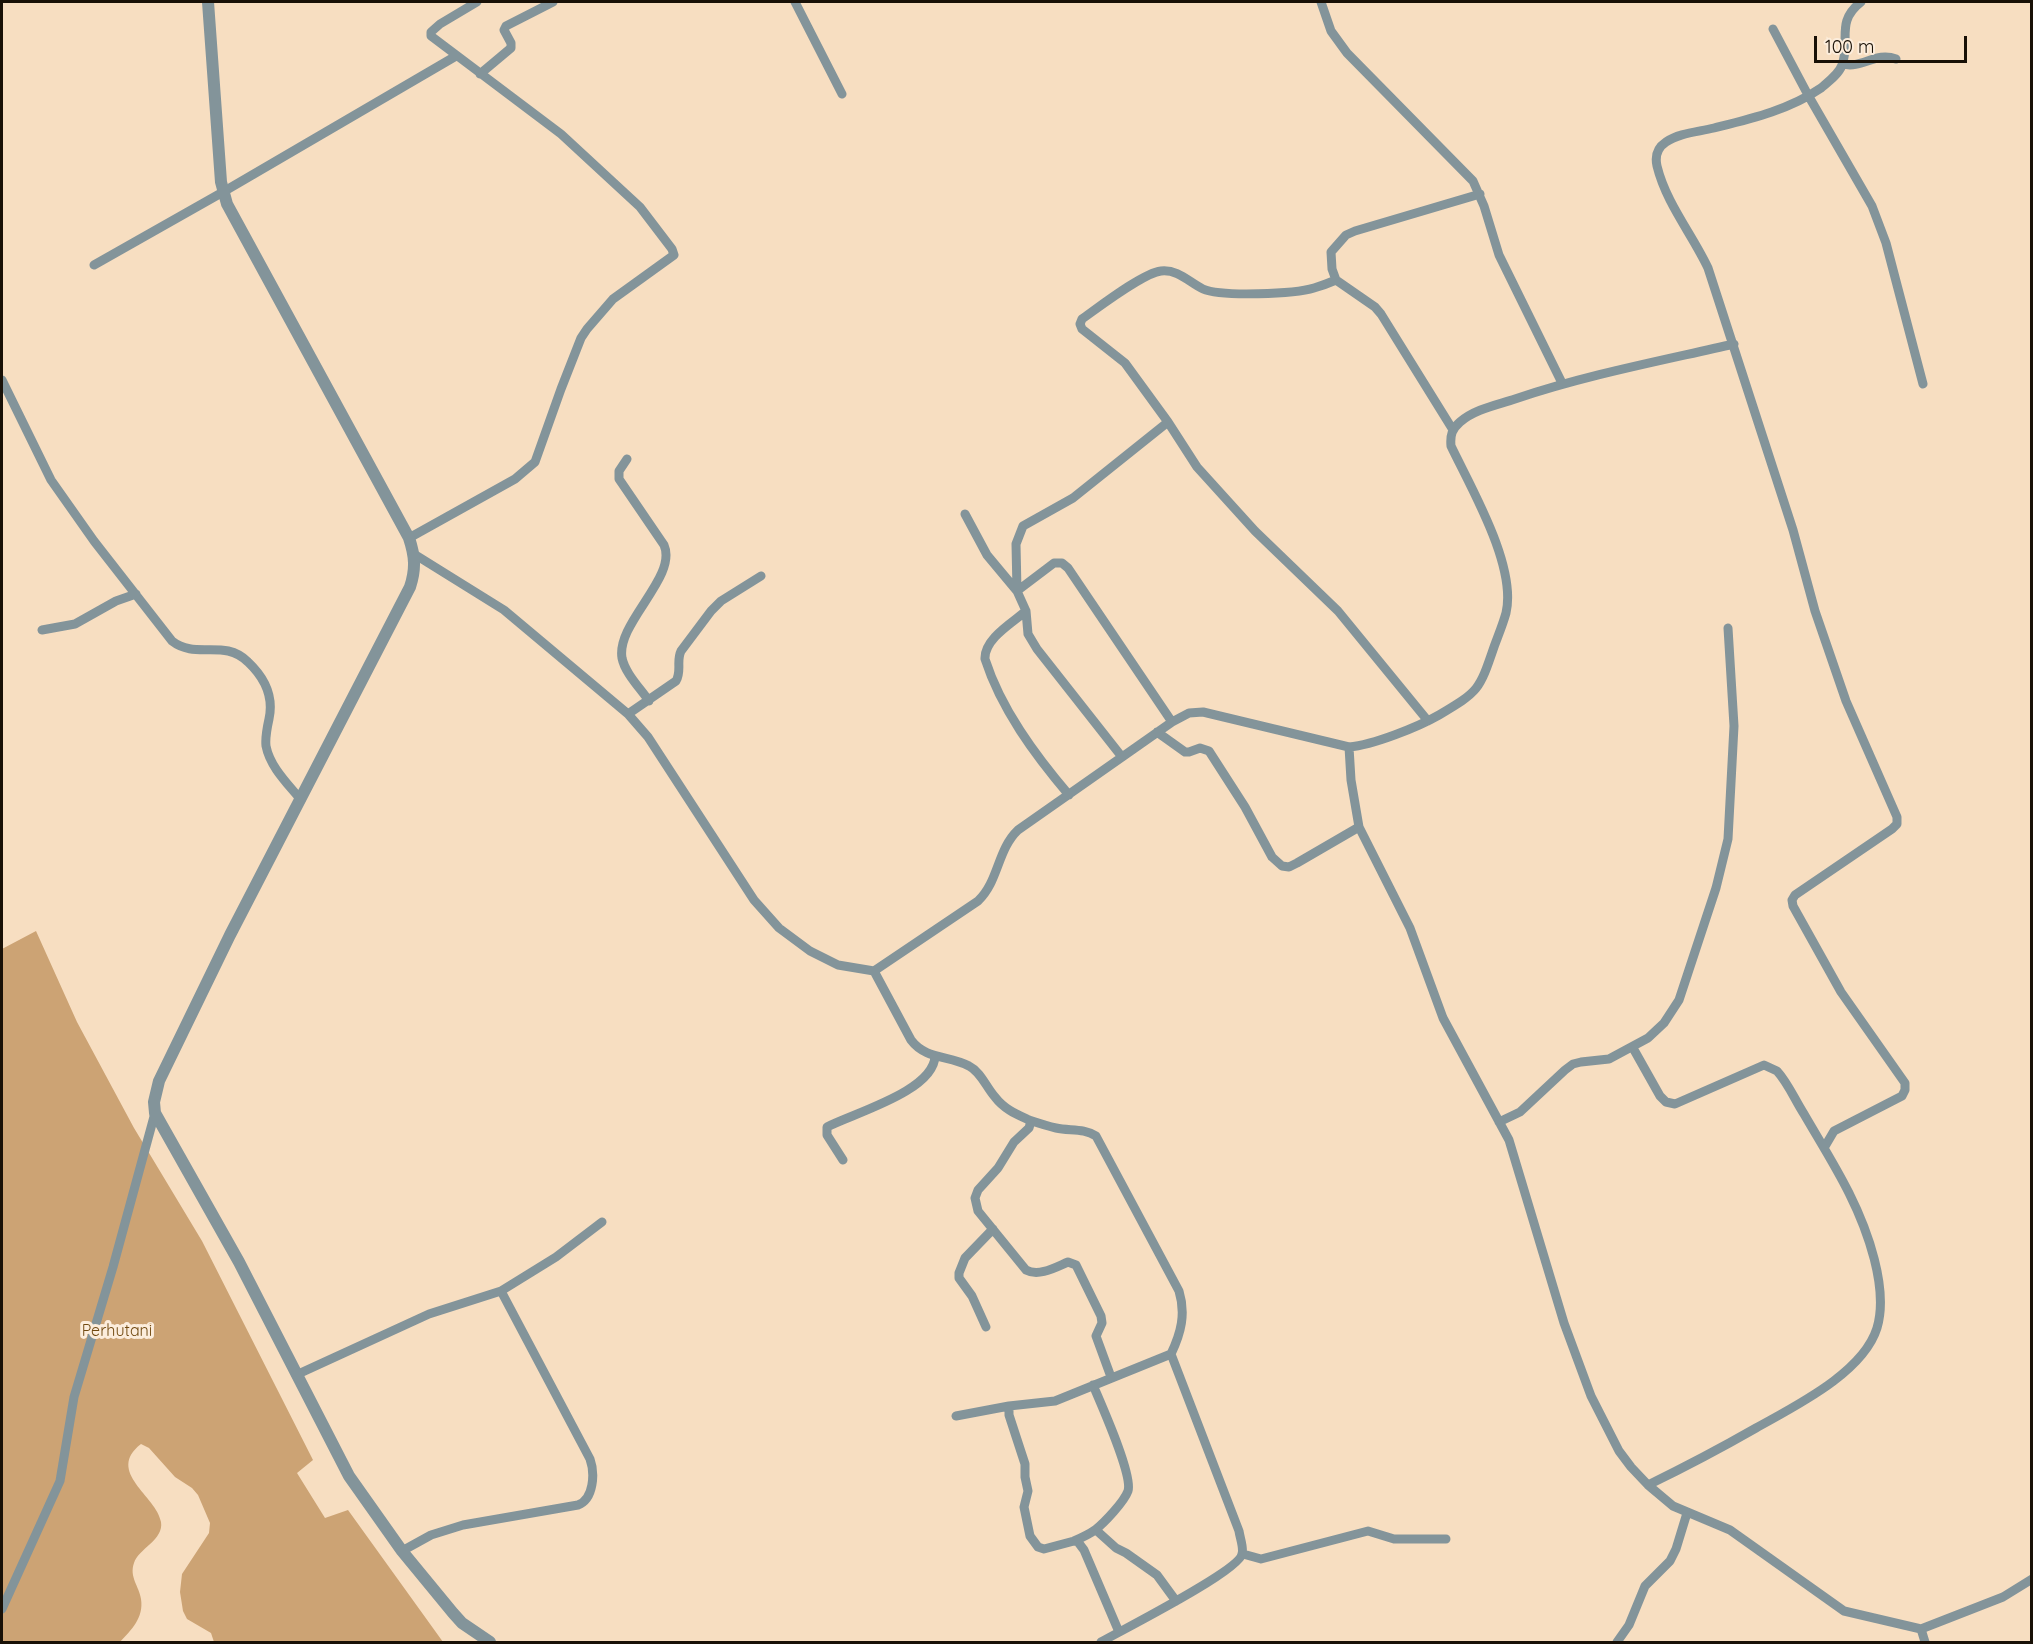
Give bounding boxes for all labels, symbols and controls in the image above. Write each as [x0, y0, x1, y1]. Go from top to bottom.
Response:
scale bar [1817, 24, 1970, 62]
text: 100 m [1825, 35, 1874, 58]
park label: Perhutani [82, 1321, 152, 1341]

